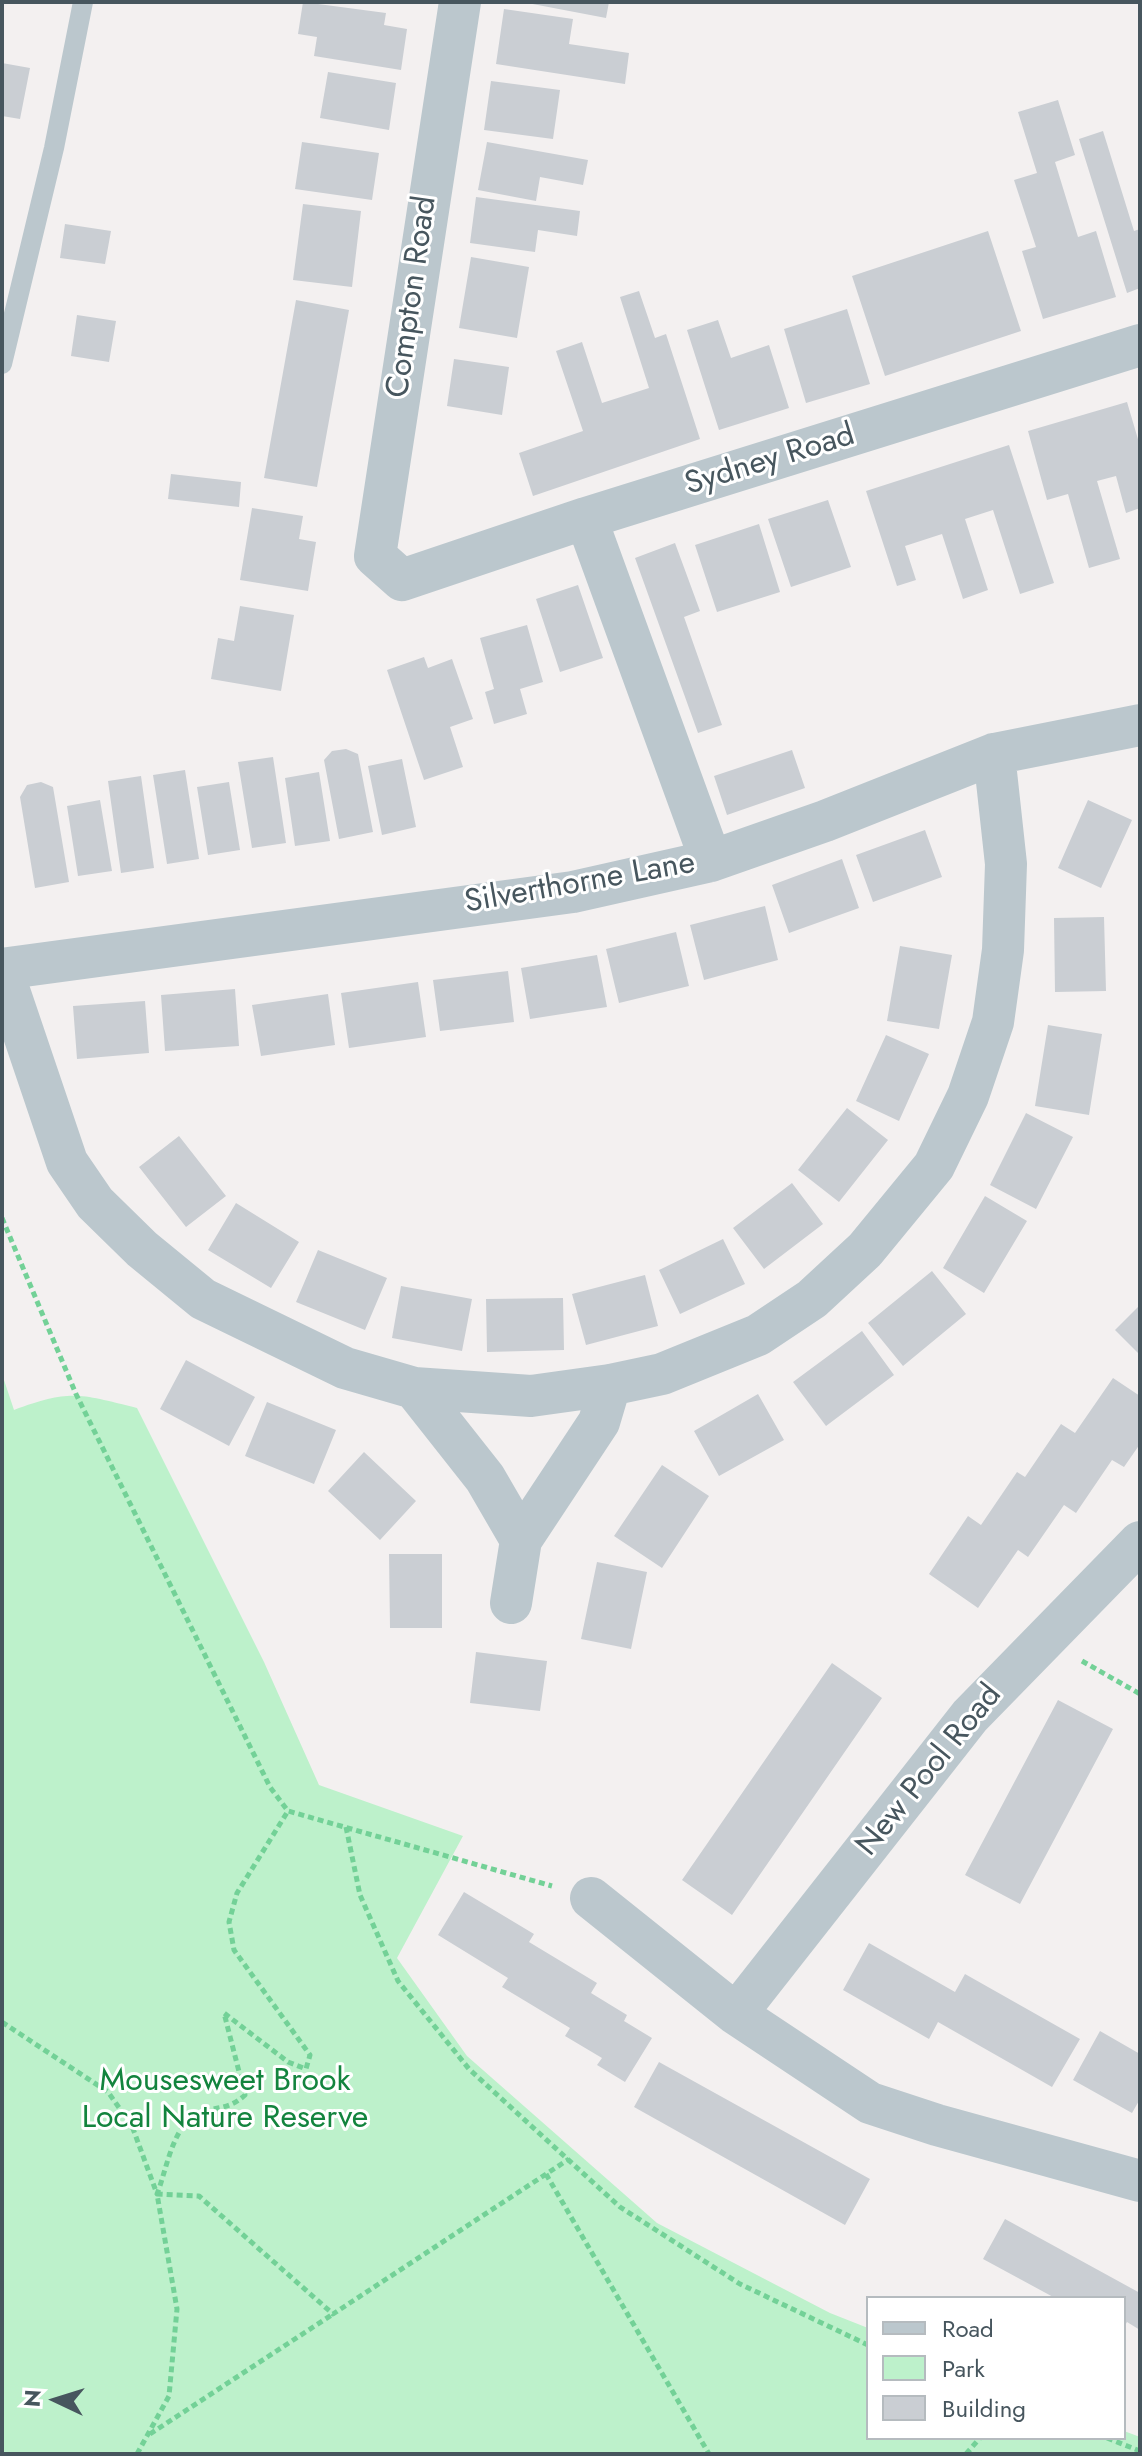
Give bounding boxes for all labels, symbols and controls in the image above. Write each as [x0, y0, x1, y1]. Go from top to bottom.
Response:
street label: Compton Road [380, 194, 446, 400]
street label: Sydney Road [681, 417, 859, 505]
street label: Silverthorne Lane [462, 845, 698, 923]
street label: New Pool Road [849, 1677, 1011, 1865]
park label: Mousesweet Brook Local Nature Reserve [82, 2063, 368, 2138]
legend [866, 2296, 1126, 2440]
text: Road [942, 2311, 994, 2346]
text: Park [942, 2351, 985, 2386]
north arrow [16, 2360, 96, 2440]
text: N [15, 2388, 49, 2408]
text: Building [942, 2391, 1026, 2426]

